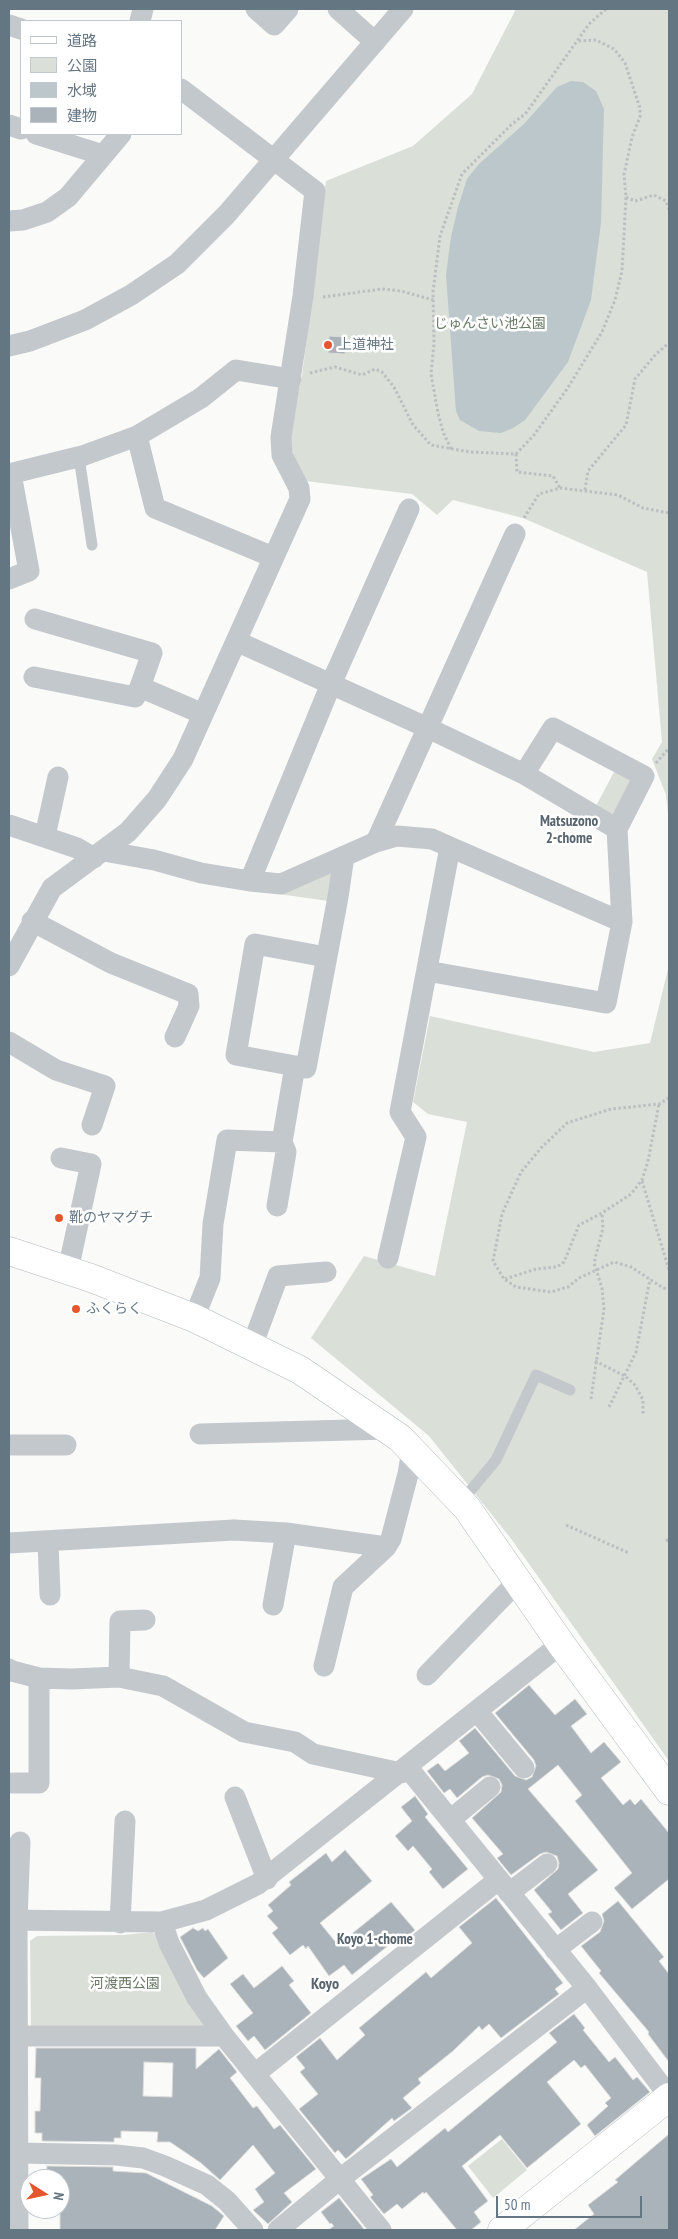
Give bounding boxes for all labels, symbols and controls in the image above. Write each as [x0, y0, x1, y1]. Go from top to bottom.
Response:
legend [20, 20, 182, 135]
text: 道路 [67, 31, 97, 50]
text: 公園 [67, 56, 97, 75]
text: 水域 [67, 81, 97, 100]
text: 建物 [67, 106, 97, 125]
park label: じゅんさい池公園 [434, 316, 546, 332]
place label: 上道神社 [338, 337, 394, 353]
marker: 上道神社 [322, 339, 334, 351]
district label: Matsuzono 2-chome [540, 813, 598, 848]
place label: 靴のヤマグチ [69, 1210, 153, 1226]
marker: 靴のヤマグチ [53, 1212, 65, 1224]
place label: ふくらく [86, 1301, 142, 1317]
marker: ふくらく [70, 1303, 82, 1315]
district label: Koyo 1-chome [337, 1931, 413, 1949]
district label: Koyo [311, 1974, 339, 1994]
park label: 河渡西公園 [90, 1976, 160, 1992]
north arrow [20, 2169, 70, 2219]
scale bar [498, 2186, 644, 2218]
text: N [49, 2191, 68, 2202]
text: 50 m [504, 2195, 530, 2214]

